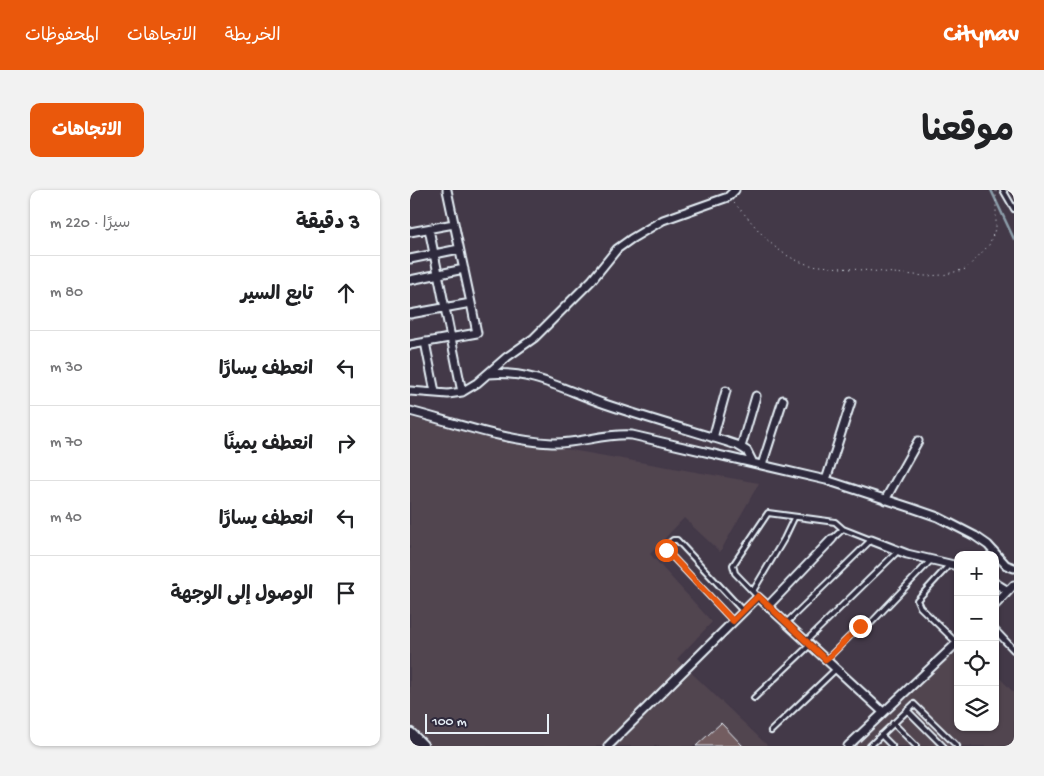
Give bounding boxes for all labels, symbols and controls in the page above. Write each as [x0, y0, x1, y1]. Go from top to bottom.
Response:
text: Citynav [944, 21, 1019, 50]
text: المحفوظات [25, 26, 99, 47]
text: الاتجاهات [127, 26, 197, 47]
text: الخريطة [225, 26, 281, 47]
button: الاتجاهات [30, 103, 144, 157]
text: موقعنا [921, 113, 1014, 154]
text: 3 دقيقة [296, 212, 360, 237]
text: سيرًا · 220 m [50, 215, 130, 234]
icon: ahead [332, 279, 360, 307]
text: 80 m [50, 284, 83, 303]
text: تابع السير [241, 284, 313, 307]
icon: left [332, 354, 360, 382]
text: 30 m [50, 359, 83, 378]
text: انعطف يسارًا [219, 359, 313, 382]
icon: right [332, 429, 360, 457]
text: 70 m [50, 434, 83, 453]
text: انعطف يمينًا [224, 434, 313, 457]
icon: left [332, 504, 360, 532]
text: 40 m [50, 509, 82, 528]
text: انعطف يسارًا [219, 509, 313, 532]
route start [655, 539, 678, 562]
map controls [954, 551, 999, 731]
button: + [954, 551, 999, 596]
icon: arrive [332, 579, 360, 607]
text: الوصول إلى الوجهة [170, 584, 313, 607]
button: − [954, 596, 999, 641]
route end [849, 615, 872, 638]
button: locate [954, 641, 999, 686]
button: layers [954, 686, 999, 731]
scale bar [425, 711, 549, 734]
text: 100 m [432, 714, 467, 731]

